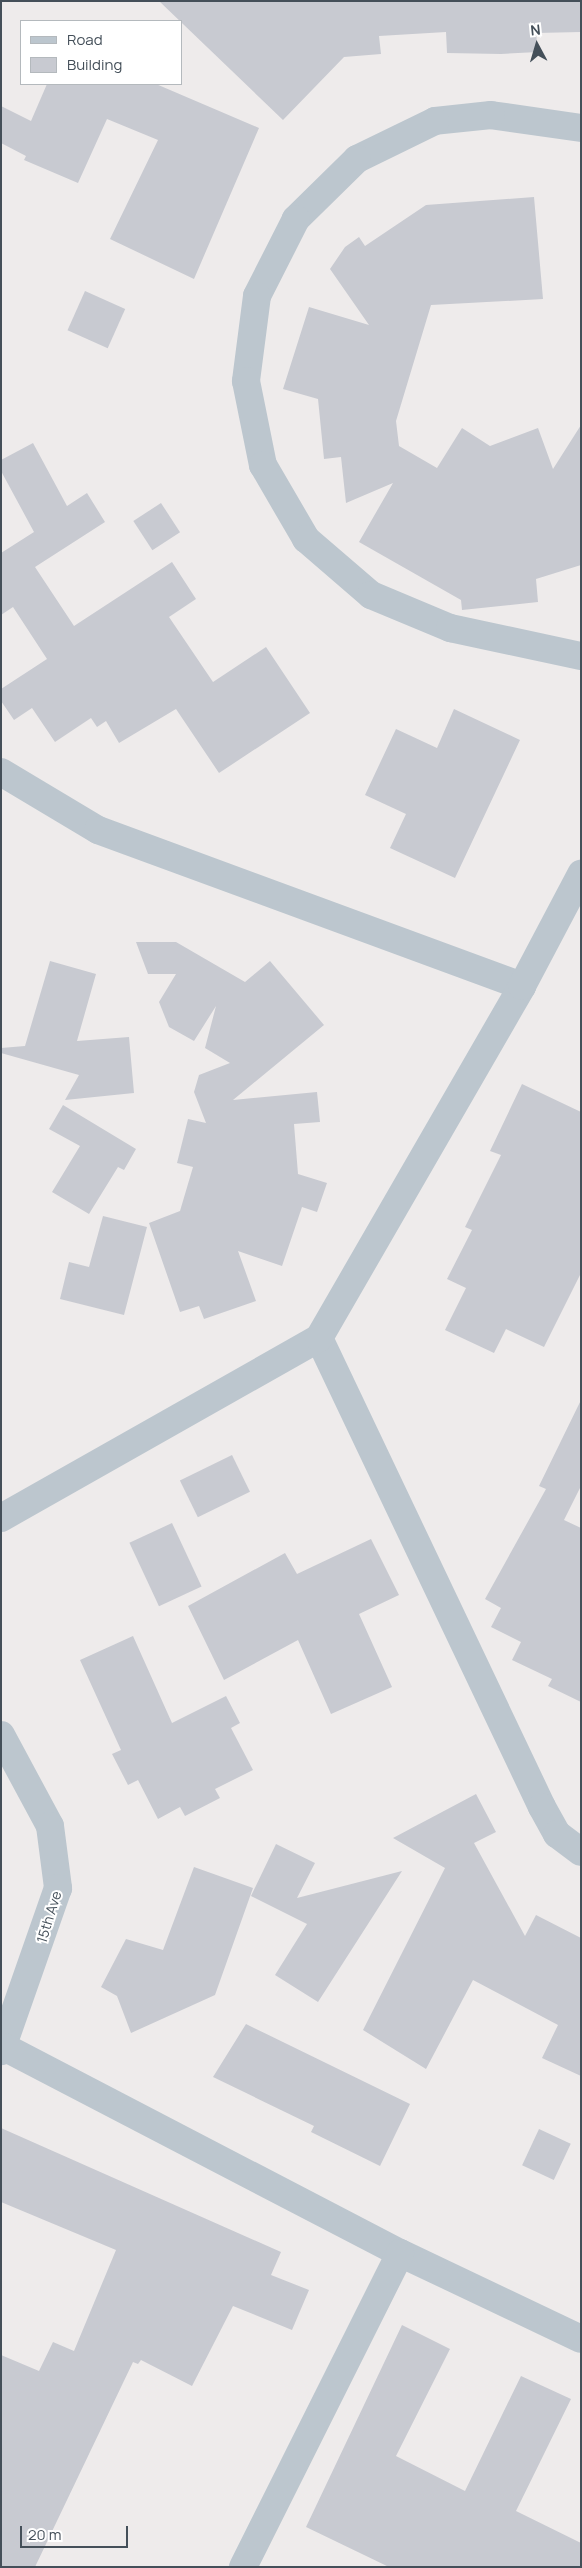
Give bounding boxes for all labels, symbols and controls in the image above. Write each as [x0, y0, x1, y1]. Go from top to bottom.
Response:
legend [20, 20, 182, 85]
north arrow [512, 20, 562, 70]
text: N [529, 20, 541, 40]
text: Road [67, 29, 103, 50]
text: Building [67, 54, 122, 75]
street label: 15th Ave [33, 1889, 65, 1945]
scale bar [22, 2516, 130, 2548]
text: 20 m [28, 2524, 61, 2545]

